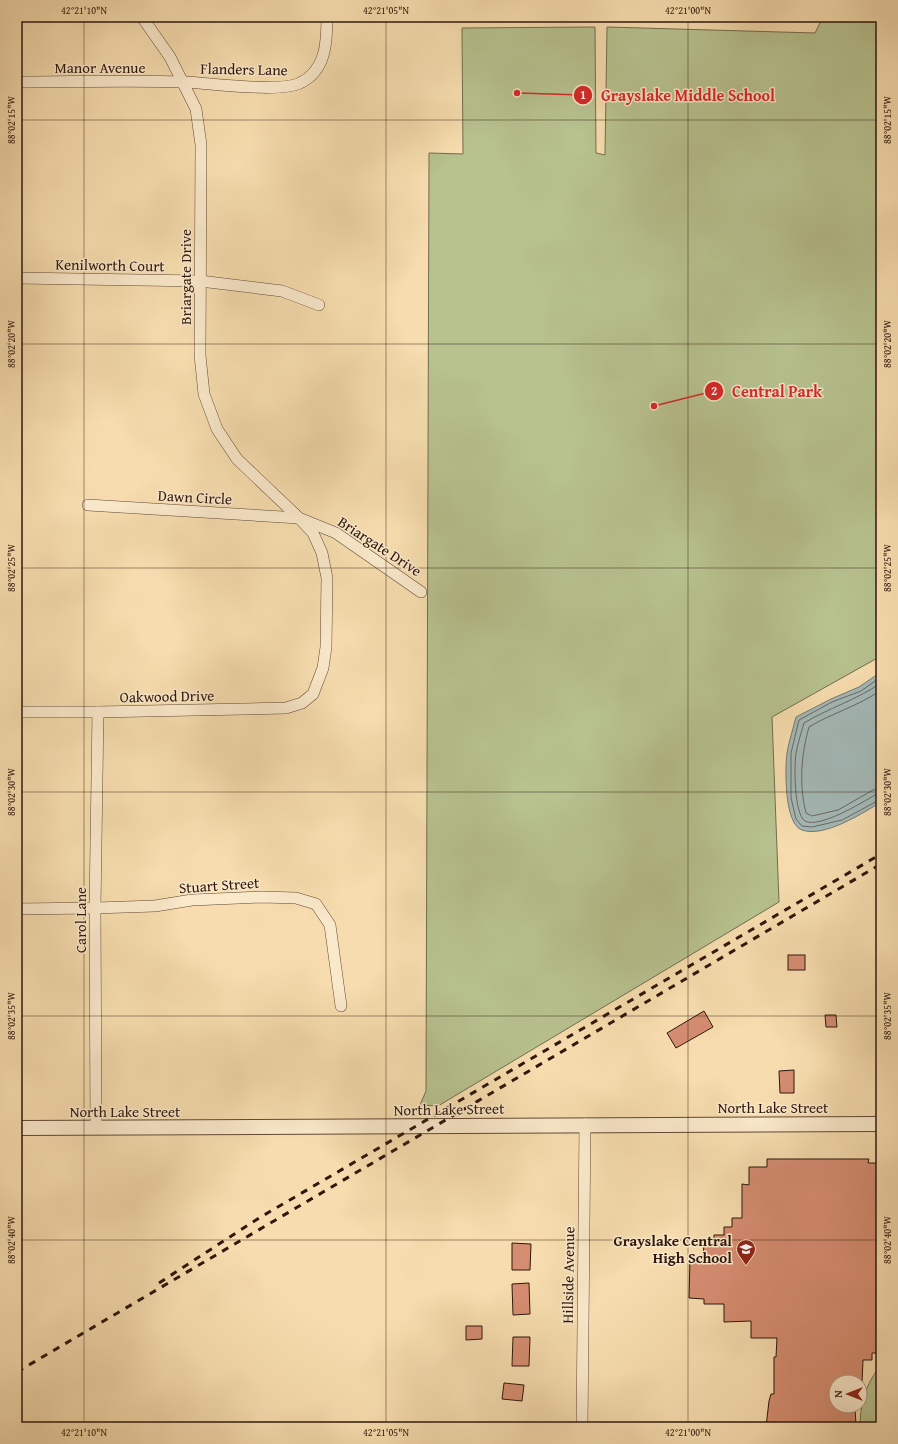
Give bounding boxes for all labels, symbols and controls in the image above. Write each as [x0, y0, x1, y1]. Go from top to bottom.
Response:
text: 42°21'10"N [61, 3, 107, 18]
text: 42°21'05"N [363, 3, 409, 18]
text: 42°21'00"N [665, 3, 711, 18]
street label: Manor Avenue [54, 57, 146, 78]
street label: Flanders Lane [200, 58, 288, 80]
callout: Grayslake Middle School [573, 81, 783, 109]
text: Grayslake Middle School [601, 83, 775, 107]
text: 1 [580, 86, 586, 103]
text: 88°02'15"W [4, 96, 19, 144]
text: 88°02'15"W [880, 96, 895, 144]
street label: Briargate Drive [175, 229, 196, 325]
street label: Kenilworth Court [55, 254, 166, 276]
text: 88°02'20"W [4, 320, 19, 368]
text: 88°02'20"W [880, 320, 895, 368]
callout: Central Park [704, 377, 830, 405]
text: Central Park [732, 379, 823, 403]
text: 2 [711, 382, 717, 399]
street label: Dawn Circle [157, 485, 233, 509]
street label: Briargate Drive [334, 511, 426, 581]
text: 88°02'25"W [4, 544, 19, 592]
text: 88°02'25"W [880, 544, 895, 592]
street label: Oakwood Drive [120, 685, 214, 707]
text: 88°02'30"W [4, 768, 19, 816]
text: 88°02'30"W [880, 768, 895, 816]
street label: Stuart Street [178, 872, 261, 898]
street label: Carol Lane [70, 887, 91, 953]
text: 88°02'35"W [4, 992, 19, 1040]
text: 88°02'35"W [880, 992, 895, 1040]
street label: North Lake Street [718, 1097, 829, 1118]
street label: North Lake Street [393, 1098, 505, 1120]
street label: North Lake Street [70, 1101, 181, 1122]
text: 88°02'40"W [4, 1216, 19, 1264]
text: 88°02'40"W [880, 1216, 895, 1264]
street label: Hillside Avenue [557, 1226, 579, 1324]
place label: Grayslake Central High School [614, 1230, 732, 1268]
school or university icon: Grayslake Central High School [735, 1238, 757, 1266]
north arrow [828, 1374, 868, 1414]
text: N [830, 1390, 846, 1398]
text: 42°21'10"N [61, 1425, 107, 1440]
text: 42°21'05"N [363, 1425, 409, 1440]
text: 42°21'00"N [665, 1425, 711, 1440]

